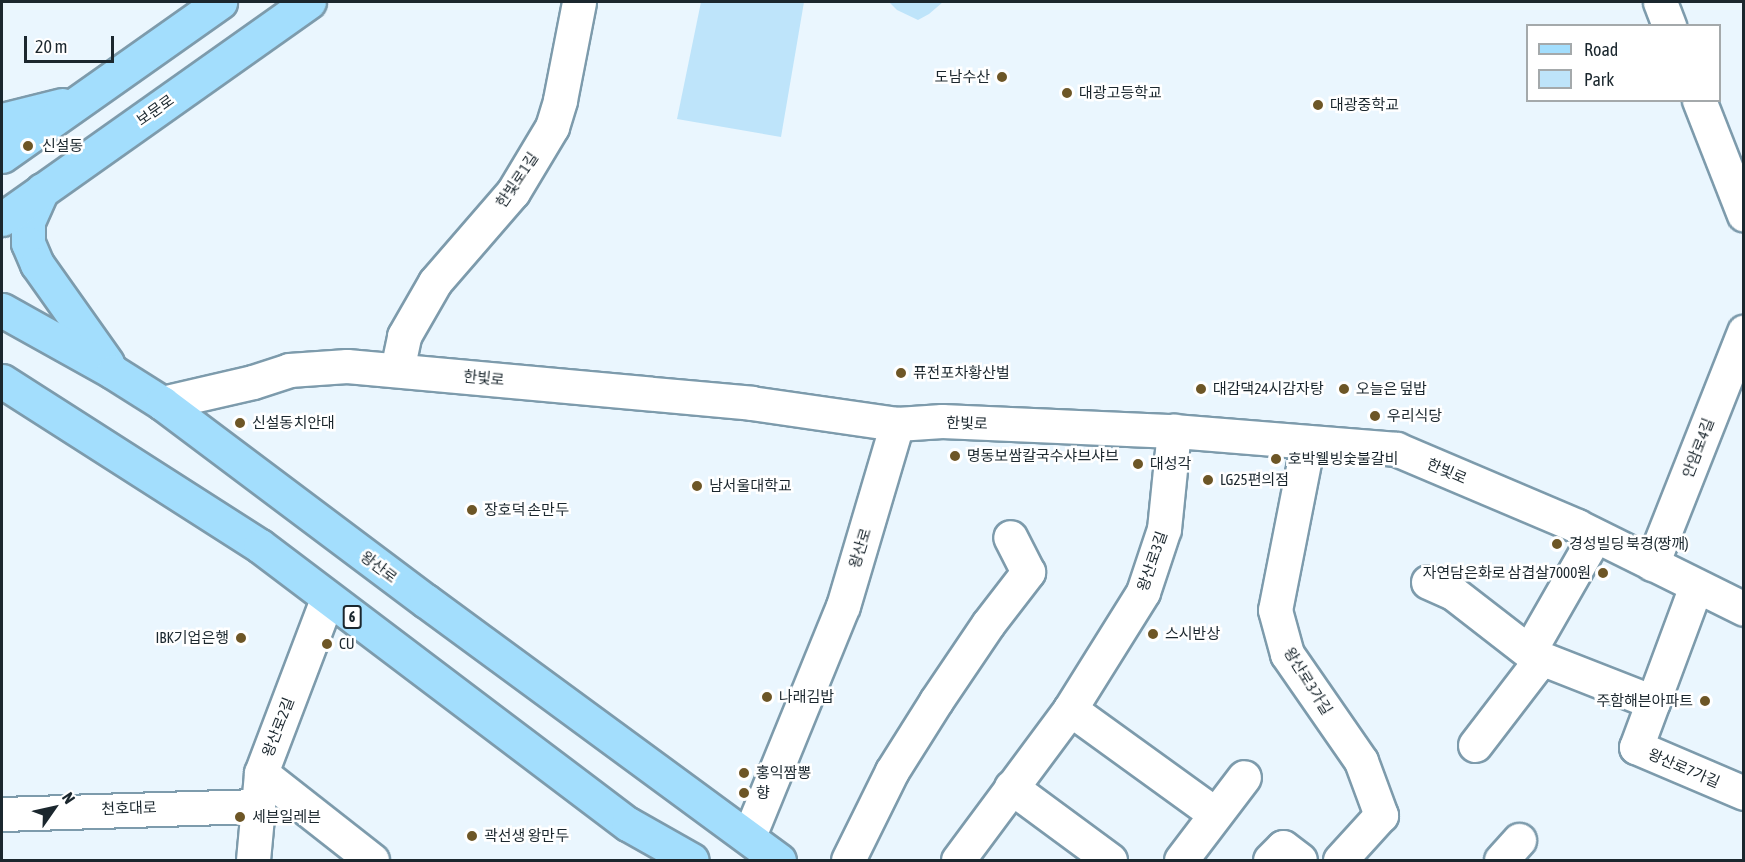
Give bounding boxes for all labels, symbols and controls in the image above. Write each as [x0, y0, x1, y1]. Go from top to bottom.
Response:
scale bar [27, 24, 117, 62]
legend [1526, 24, 1721, 102]
text: 20 m [35, 36, 67, 57]
text: Road [1584, 39, 1618, 60]
place label: 도남수산 [935, 68, 990, 86]
text: Park [1584, 69, 1614, 90]
marker: 도남수산 [995, 70, 1009, 84]
place label: 대광고등학교 [1079, 84, 1162, 102]
marker: 대광고등학교 [1060, 86, 1074, 100]
street label: 보문로 [133, 91, 177, 129]
place label: 대광중학교 [1330, 96, 1399, 114]
marker: 대광중학교 [1311, 98, 1325, 112]
marker: 신설동 [19, 137, 37, 155]
place label: 신설동 [42, 137, 83, 155]
street label: 한빛로1길 [492, 149, 542, 211]
place label: 퓨전포차황산벌 [913, 364, 1010, 382]
marker: 퓨전포차황산벌 [894, 366, 908, 380]
street label: 한빛로 [463, 367, 505, 389]
place label: 대감댁24시감자탕 [1213, 380, 1324, 398]
place label: 오늘은 덮밥 [1356, 380, 1427, 398]
marker: 대감댁24시감자탕 [1194, 382, 1208, 396]
marker: 오늘은 덮밥 [1337, 382, 1351, 396]
place label: 우리식당 [1387, 407, 1442, 425]
marker: 우리식당 [1368, 409, 1382, 423]
street label: 한빛로 [946, 413, 988, 433]
place label: 신설동치안대 [252, 414, 335, 432]
marker: 신설동치안대 [233, 416, 247, 430]
street label: 안암로4길 [1678, 416, 1718, 480]
place label: 명동보쌈칼국수샤브샤브 [967, 447, 1119, 465]
marker: 명동보쌈칼국수샤브샤브 [948, 449, 962, 463]
place label: 호박웰빙숯불갈비 [1288, 450, 1398, 468]
marker: 호박웰빙숯불갈비 [1269, 452, 1283, 466]
place label: 대성각 [1150, 455, 1191, 473]
street label: 한빛로 [1424, 455, 1470, 487]
marker: 대성각 [1131, 457, 1145, 471]
place label: LG25편의점 [1220, 471, 1289, 489]
marker: LG25편의점 [1201, 473, 1215, 487]
place label: 남서울대학교 [709, 477, 792, 495]
marker: 남서울대학교 [690, 479, 704, 493]
place label: 장호덕 손만두 [484, 501, 569, 519]
marker: 장호덕 손만두 [465, 503, 479, 517]
street label: 왕산로 [845, 526, 875, 570]
street label: 왕산로3길 [1133, 529, 1171, 593]
place label: 경성빌딩 북경(짱깨) [1569, 535, 1689, 553]
marker: 경성빌딩 북경(짱깨) [1550, 537, 1564, 551]
street label: 왕산로 [357, 547, 401, 587]
place label: 자연담은화로 삼겹살7000원 [1423, 564, 1591, 582]
marker: 자연담은화로 삼겹살7000원 [1596, 566, 1610, 580]
road number: 6 [342, 606, 362, 628]
place label: 스시반상 [1165, 625, 1220, 643]
marker: 스시반상 [1146, 627, 1160, 641]
place label: IBK기업은행 [156, 629, 229, 647]
marker: IBK기업은행 [234, 631, 248, 645]
place label: CU [339, 635, 355, 653]
marker: CU [320, 637, 334, 651]
street label: 왕산로3가길 [1280, 644, 1336, 718]
place label: 나래김밥 [779, 688, 834, 706]
marker: 나래김밥 [760, 690, 774, 704]
place label: 주함해븐아파트 [1596, 692, 1693, 710]
marker: 주함해븐아파트 [1698, 694, 1712, 708]
street label: 왕산로2길 [258, 695, 298, 759]
street label: 왕산로7가길 [1645, 745, 1723, 791]
place label: 홍익짬뽕 [756, 764, 811, 782]
marker: 홍익짬뽕 [737, 766, 751, 780]
north arrow [24, 778, 84, 838]
place label: 향 [756, 784, 770, 802]
marker: 향 [737, 786, 751, 800]
text: N [59, 789, 79, 807]
street label: 천호대로 [101, 798, 157, 818]
place label: 세븐일레븐 [252, 808, 321, 826]
marker: 세븐일레븐 [233, 810, 247, 824]
place label: 곽선생 왕만두 [484, 827, 569, 845]
marker: 곽선생 왕만두 [465, 829, 479, 843]

